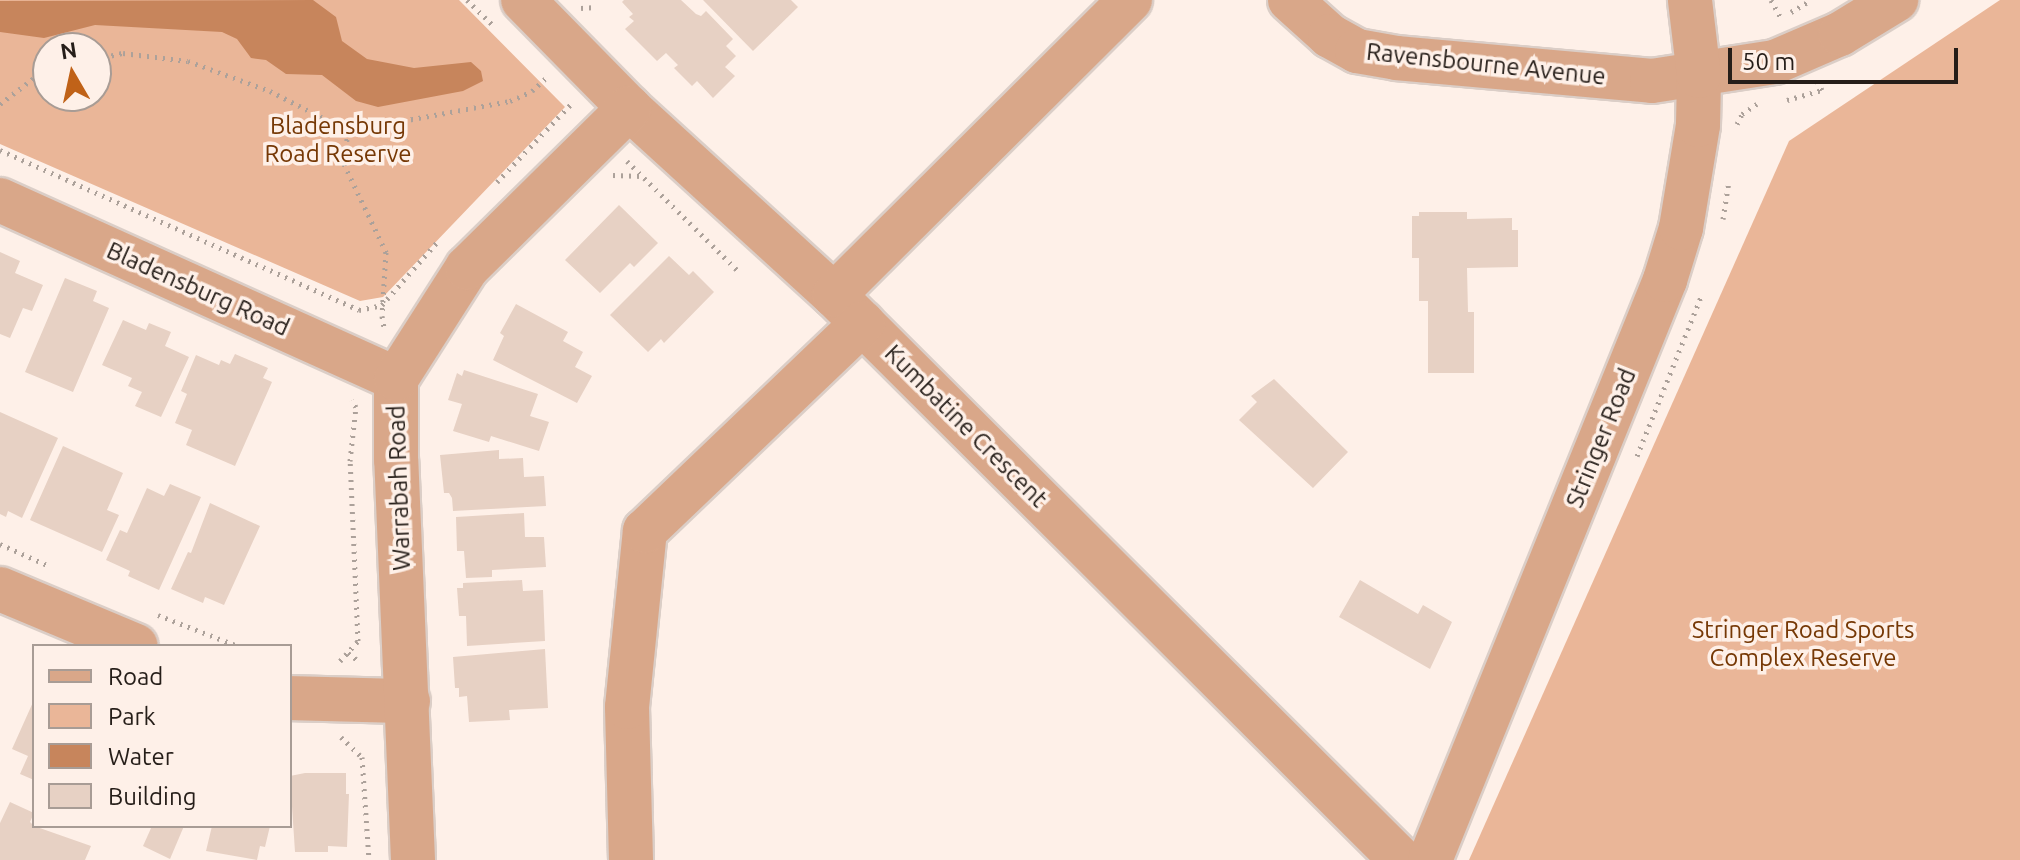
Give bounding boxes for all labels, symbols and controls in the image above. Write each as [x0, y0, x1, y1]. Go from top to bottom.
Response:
north arrow [32, 32, 112, 112]
scale bar [1732, 32, 1962, 82]
text: N [58, 36, 79, 63]
street label: Ravensbourne Avenue [1365, 37, 1607, 91]
text: 50 m [1742, 48, 1795, 75]
park label: Bladensburg Road Reserve [264, 112, 412, 168]
street label: Bladensburg Road [102, 236, 294, 342]
street label: Kumbatine Crescent [879, 339, 1053, 513]
street label: Stringer Road [1560, 364, 1642, 512]
street label: Warrabah Road [382, 405, 416, 571]
park label: Stringer Road Sports Complex Reserve [1692, 616, 1914, 672]
legend [32, 644, 292, 828]
text: Road [108, 663, 163, 690]
text: Park [108, 703, 156, 730]
text: Water [108, 743, 174, 770]
text: Building [108, 783, 196, 810]

